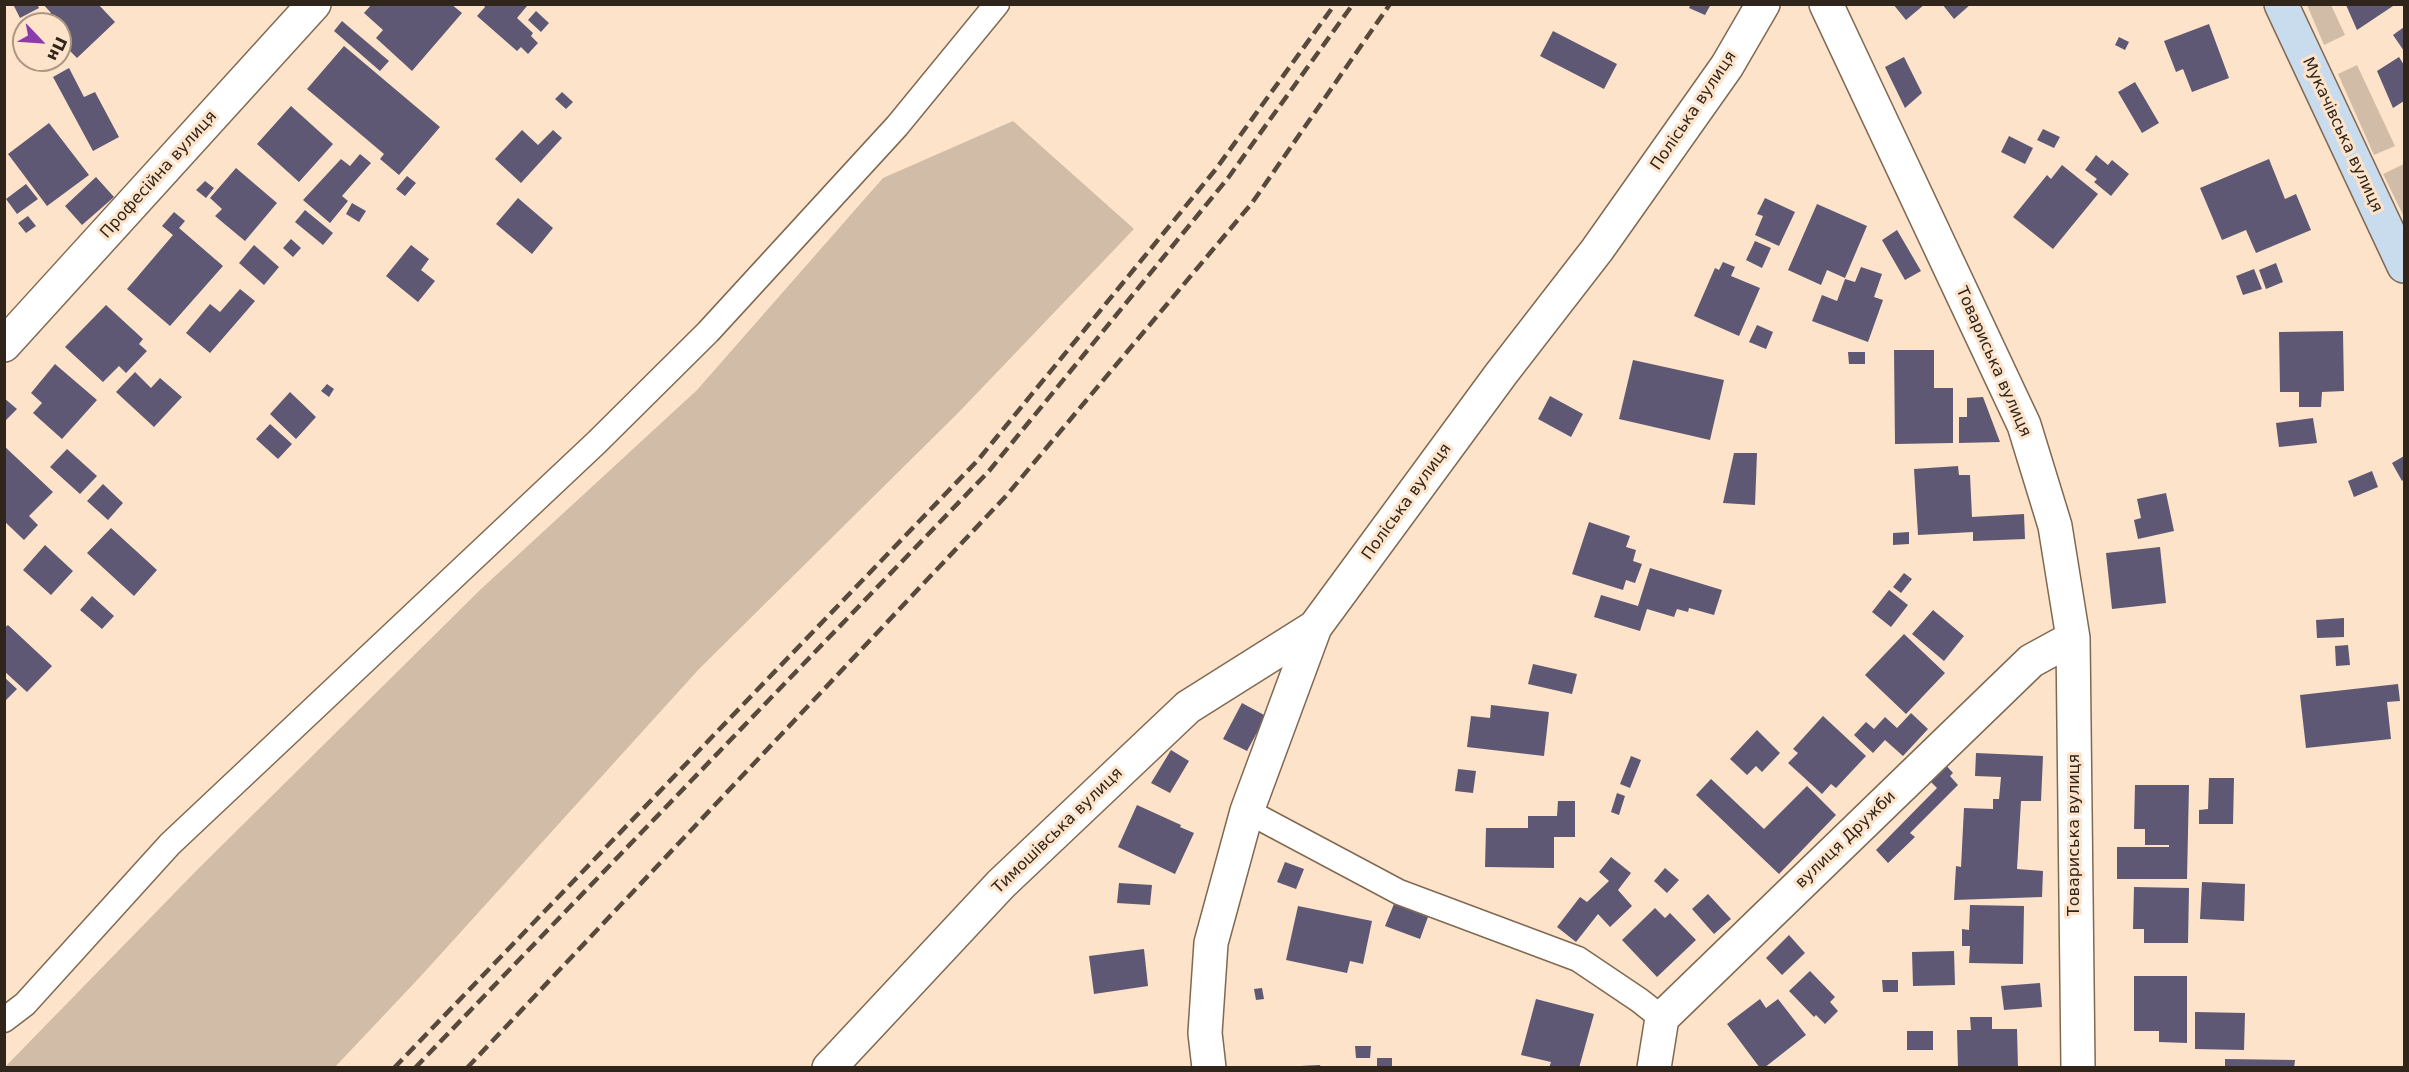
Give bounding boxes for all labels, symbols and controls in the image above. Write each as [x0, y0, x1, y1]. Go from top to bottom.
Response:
north arrow [12, 12, 72, 72]
text: Пн [43, 34, 71, 64]
street label: Поліська вулиця [1647, 48, 1741, 174]
street label: Мукачівська вулиця [2298, 54, 2386, 216]
street label: Професійна вулиця [97, 107, 221, 243]
street label: Товариська вулиця [1951, 284, 2035, 440]
street label: Поліська вулиця [1358, 440, 1456, 564]
street label: Товариська вулиця [2065, 754, 2085, 916]
street label: Тимошівська вулиця [989, 764, 1127, 898]
street label: вулиця Дружби [1792, 787, 1900, 893]

